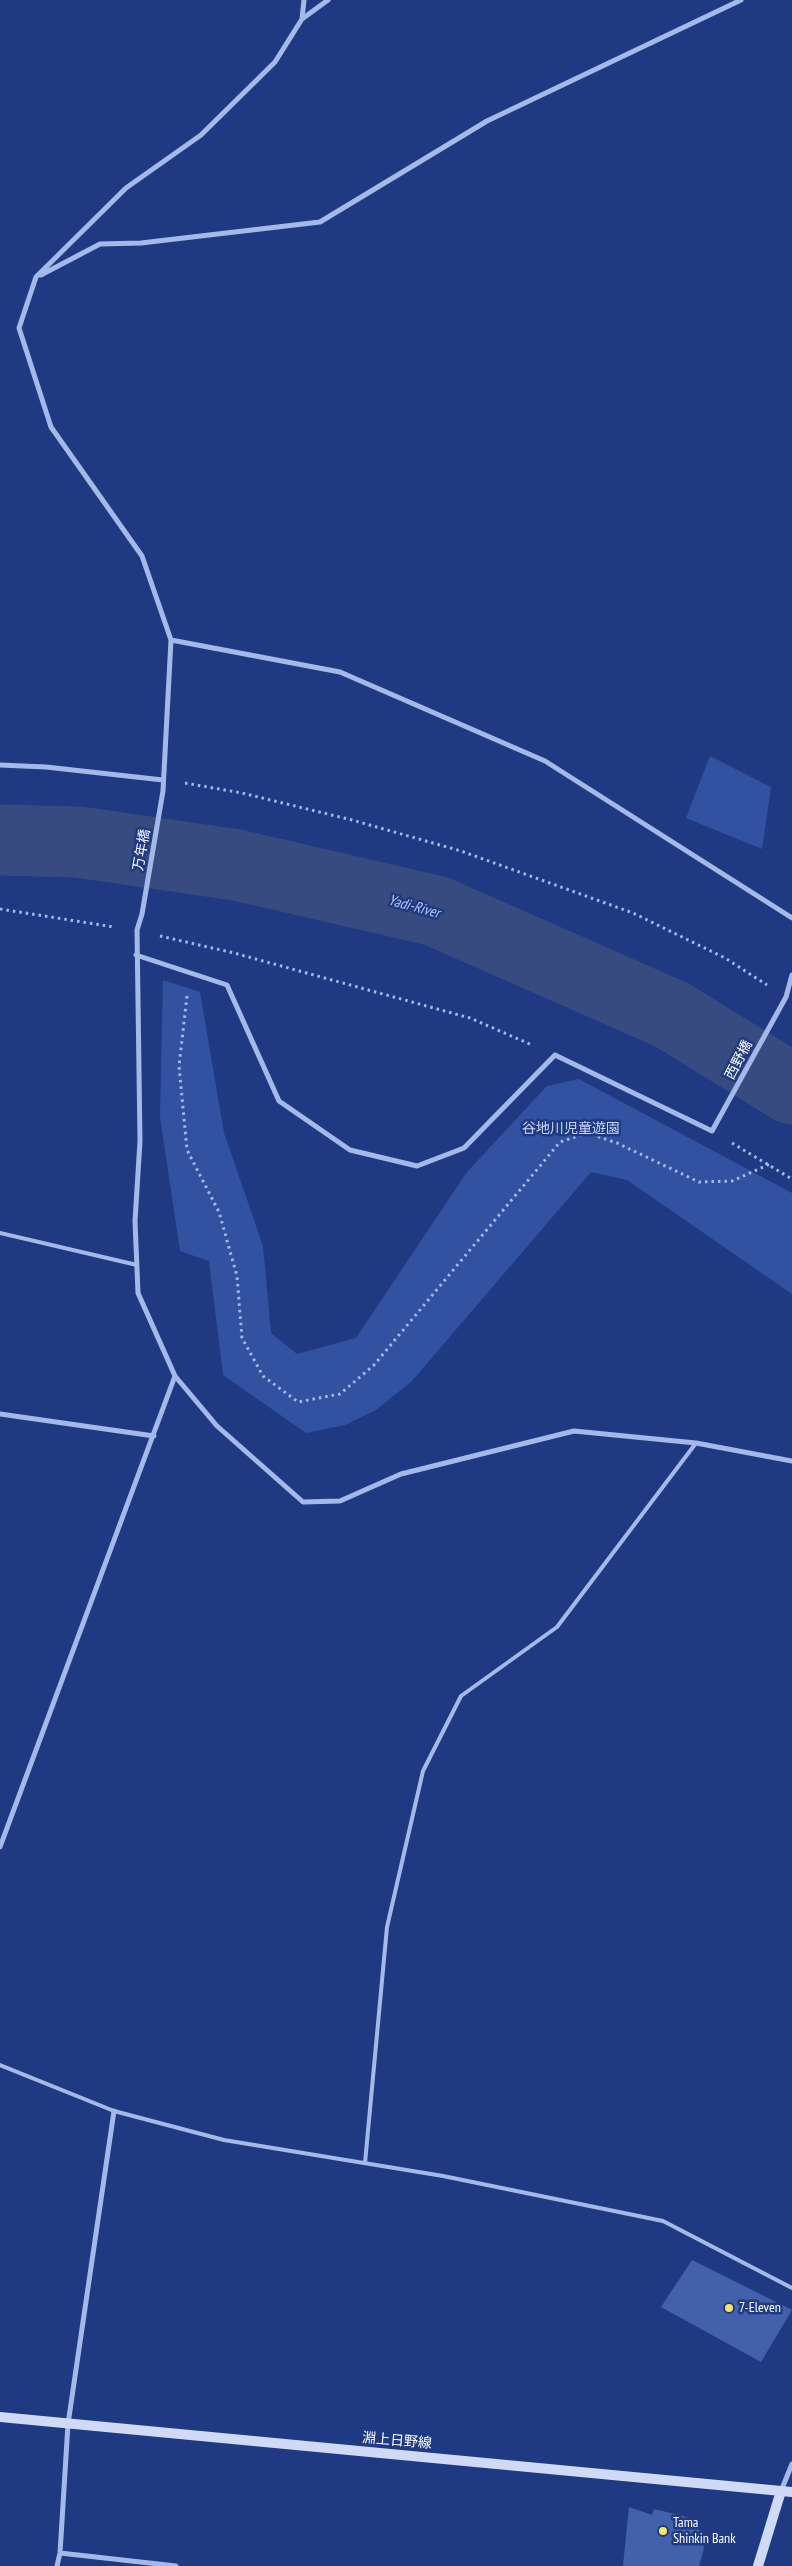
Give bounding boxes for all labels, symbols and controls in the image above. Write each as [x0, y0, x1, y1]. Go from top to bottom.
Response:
street label: 万年橋 [130, 828, 154, 872]
water label: Yadi-River [386, 891, 442, 923]
street label: 西野橋 [722, 1038, 756, 1082]
park label: 谷地川児童遊園 [522, 1121, 620, 1137]
place label: 7-Eleven [739, 2300, 781, 2316]
marker: 7-Eleven [723, 2302, 735, 2314]
street label: 淵上日野線 [361, 2430, 433, 2452]
place label: Tama Shinkin Bank [673, 2515, 736, 2548]
marker: Tama Shinkin Bank [657, 2525, 669, 2537]

